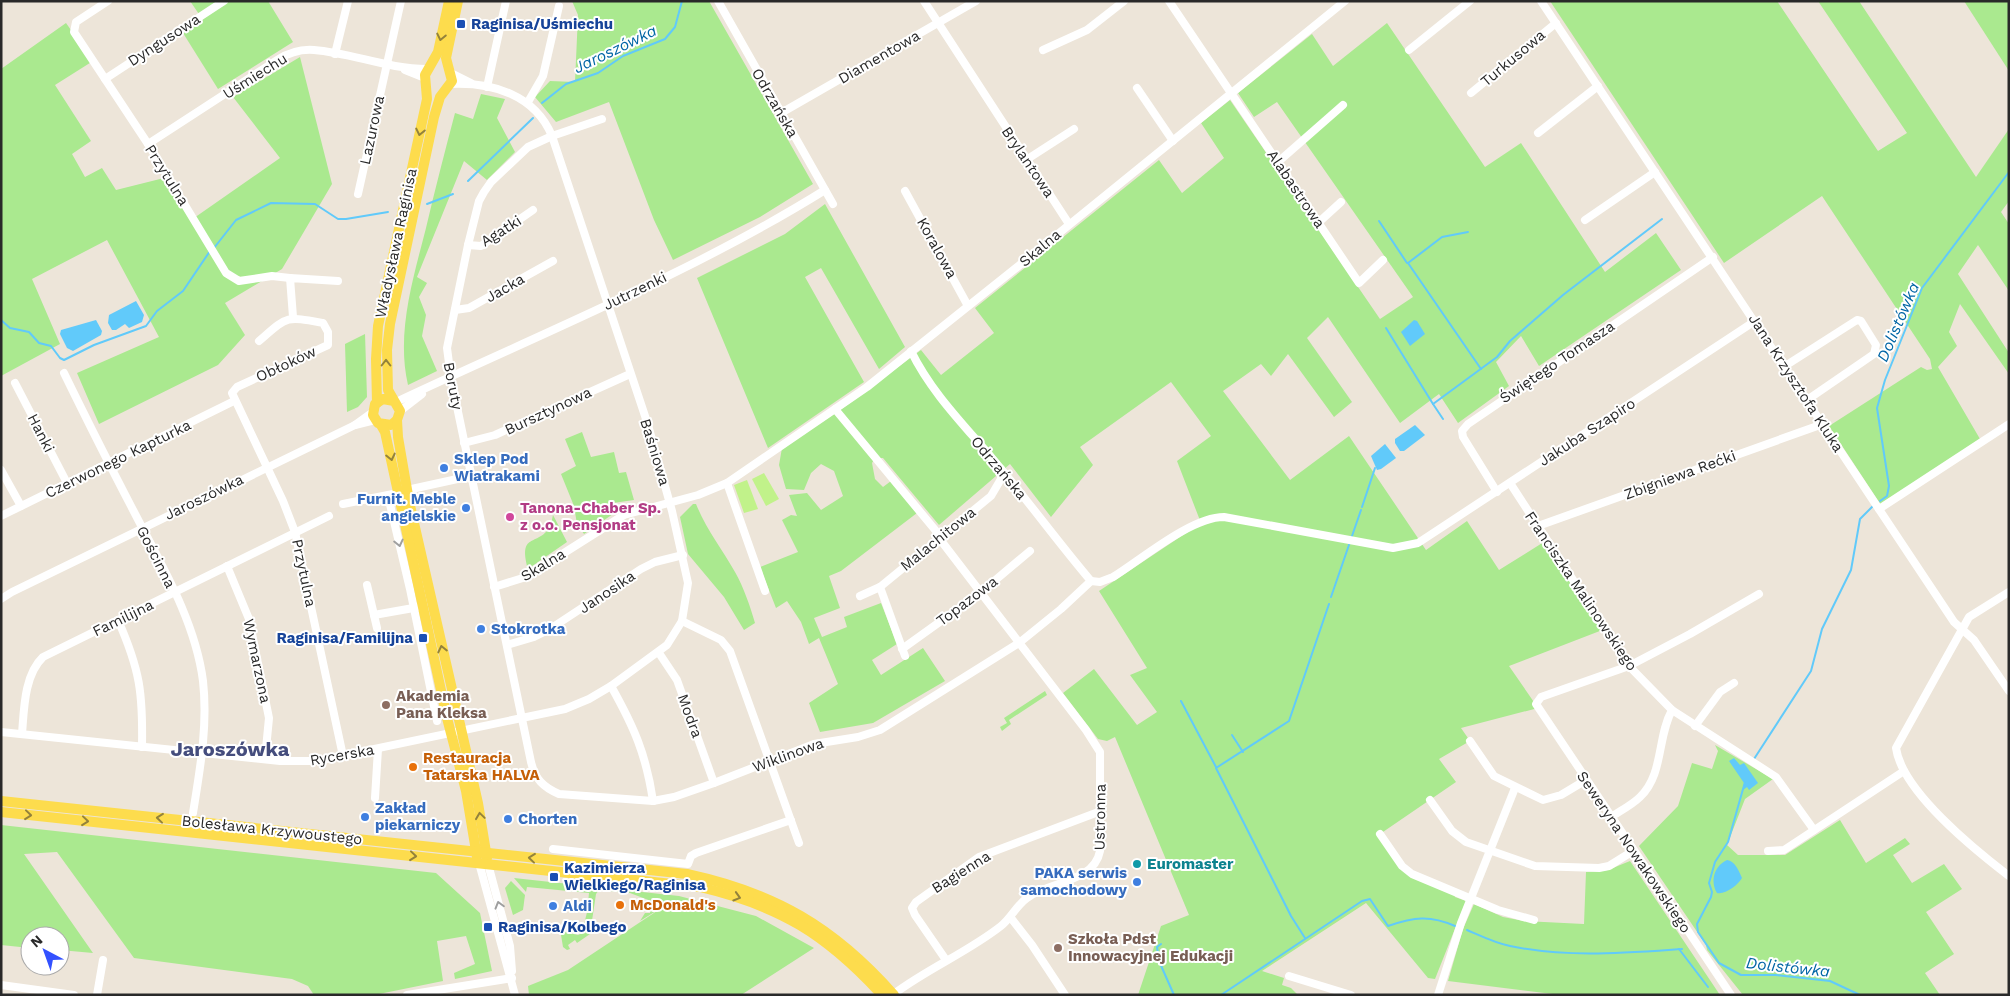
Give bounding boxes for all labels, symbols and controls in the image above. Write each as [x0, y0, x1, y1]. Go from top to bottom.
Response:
street label: Dyngusowa [124, 10, 204, 70]
place label: Raginisa/Uśmiechu [471, 15, 613, 33]
marker: Raginisa/Uśmiechu [455, 18, 467, 30]
water label: Jaroszówka [570, 21, 660, 77]
street label: Turkusowa [1477, 25, 1549, 90]
street label: Diamentowa [835, 26, 923, 88]
one-way arrow [436, 32, 447, 41]
street label: Uśmiechu [220, 49, 290, 103]
street label: Odrzańska [748, 65, 802, 141]
street label: Lazurowa [356, 93, 388, 166]
street label: Brylantowa [998, 123, 1059, 201]
one-way arrow [416, 128, 426, 137]
street label: Przytulna [141, 141, 193, 209]
street label: Alabastrowa [1263, 146, 1329, 232]
street label: Władysława Raginisa [371, 166, 421, 320]
street label: Agatki [477, 211, 525, 251]
street label: Koralowa [913, 214, 961, 282]
street label: Skalna [1016, 225, 1065, 271]
street label: Jutrzenki [600, 268, 670, 314]
street label: Jacka [482, 269, 528, 306]
water label: Dolistówka [1873, 279, 1923, 364]
street label: Jana Krzysztofa Kluka [1745, 311, 1848, 456]
street label: Świętego Tomasza [1496, 316, 1618, 407]
street label: Obłoków [253, 342, 320, 386]
one-way arrow [381, 359, 392, 367]
street label: Boruty [440, 361, 466, 412]
street label: Bursztynowa [502, 383, 595, 439]
street label: Jakuba Szapiro [1535, 394, 1639, 470]
street label: Hanki [24, 411, 58, 455]
street label: Czerwonego Kapturka [42, 416, 194, 502]
street label: Baśniowa [636, 416, 674, 488]
street label: Odrzańska [967, 433, 1031, 504]
street label: Zbigniewa Rećki [1622, 446, 1738, 504]
place label: Sklep Pod Wiatrakami [454, 450, 540, 485]
one-way arrow [385, 452, 396, 461]
marker: Sklep Pod Wiatrakami [438, 462, 450, 474]
street label: Jaroszówka [162, 470, 247, 524]
place label: Furnit. Meble angielskie [357, 490, 456, 525]
place label: Tanona-Chaber Sp. z o.o. Pensjonat [520, 499, 661, 534]
marker: Furnit. Meble angielskie [460, 502, 472, 514]
street label: Malachitowa [897, 503, 980, 575]
street label: Franciszka Malinowskiego [1521, 508, 1641, 674]
marker: Tanona-Chaber Sp. z o.o. Pensjonat [504, 511, 516, 523]
street label: Gościnna [133, 523, 180, 591]
street label: Przytulna [288, 537, 320, 609]
one-way arrow [393, 539, 404, 547]
street label: Skalna [517, 544, 569, 585]
street label: Janosika [576, 566, 639, 617]
street label: Topazowa [933, 572, 1001, 630]
street label: Familijna [90, 595, 157, 640]
street label: Wymarzona [239, 617, 275, 705]
place label: Stokrotka [491, 620, 566, 638]
marker: Stokrotka [475, 623, 487, 635]
place label: Raginisa/Familijna [276, 629, 413, 647]
marker: Raginisa/Familijna [417, 632, 429, 644]
one-way arrow [437, 645, 448, 654]
place label: Akademia Pana Kleksa [396, 687, 487, 722]
street label: Modra [674, 692, 706, 741]
marker: Akademia Pana Kleksa [380, 699, 392, 711]
street label: Wiklinowa [750, 734, 827, 776]
district label: Jaroszówka [171, 737, 290, 761]
street label: Rycerska [309, 740, 376, 769]
place label: Restauracja Tatarska HALVA [423, 749, 541, 784]
marker: Restauracja Tatarska HALVA [407, 761, 419, 773]
street label: Seweryna Nowakowskiego [1573, 768, 1695, 936]
street label: Ustronna [1090, 783, 1110, 850]
place label: Zakład piekarniczy [375, 799, 461, 834]
one-way arrow [24, 809, 32, 820]
place label: Chorten [518, 810, 577, 828]
marker: Zakład piekarniczy [359, 811, 371, 823]
one-way arrow [475, 811, 486, 819]
street label: Bolesława Krzywoustego [181, 812, 363, 848]
one-way arrow [156, 813, 164, 824]
marker: Chorten [502, 813, 514, 825]
one-way arrow [81, 815, 89, 826]
street label: Bagienna [928, 847, 994, 897]
one-way arrow [409, 850, 417, 861]
one-way arrow [527, 853, 535, 864]
place label: Euromaster [1147, 855, 1234, 873]
marker: Euromaster [1131, 858, 1143, 870]
place label: Kazimierza Wielkiego/Raginisa [564, 859, 706, 894]
place label: PAKA serwis samochodowy [1020, 864, 1128, 899]
marker: Kazimierza Wielkiego/Raginisa [548, 871, 560, 883]
marker: PAKA serwis samochodowy [1131, 876, 1143, 888]
one-way arrow [733, 892, 741, 902]
place label: McDonald's [630, 896, 716, 914]
place label: Aldi [563, 897, 592, 915]
marker: McDonald's [614, 899, 626, 911]
marker: Aldi [547, 900, 559, 912]
one-way arrow [494, 902, 504, 910]
place label: Raginisa/Kolbego [498, 918, 626, 936]
marker: Raginisa/Kolbego [482, 921, 494, 933]
north arrow [20, 926, 70, 976]
place label: Szkoła Pdst Innowacyjnej Edukacji [1068, 930, 1233, 965]
text: N [27, 932, 46, 951]
marker: Szkoła Pdst Innowacyjnej Edukacji [1052, 942, 1064, 954]
water label: Dolistówka [1745, 953, 1831, 981]

